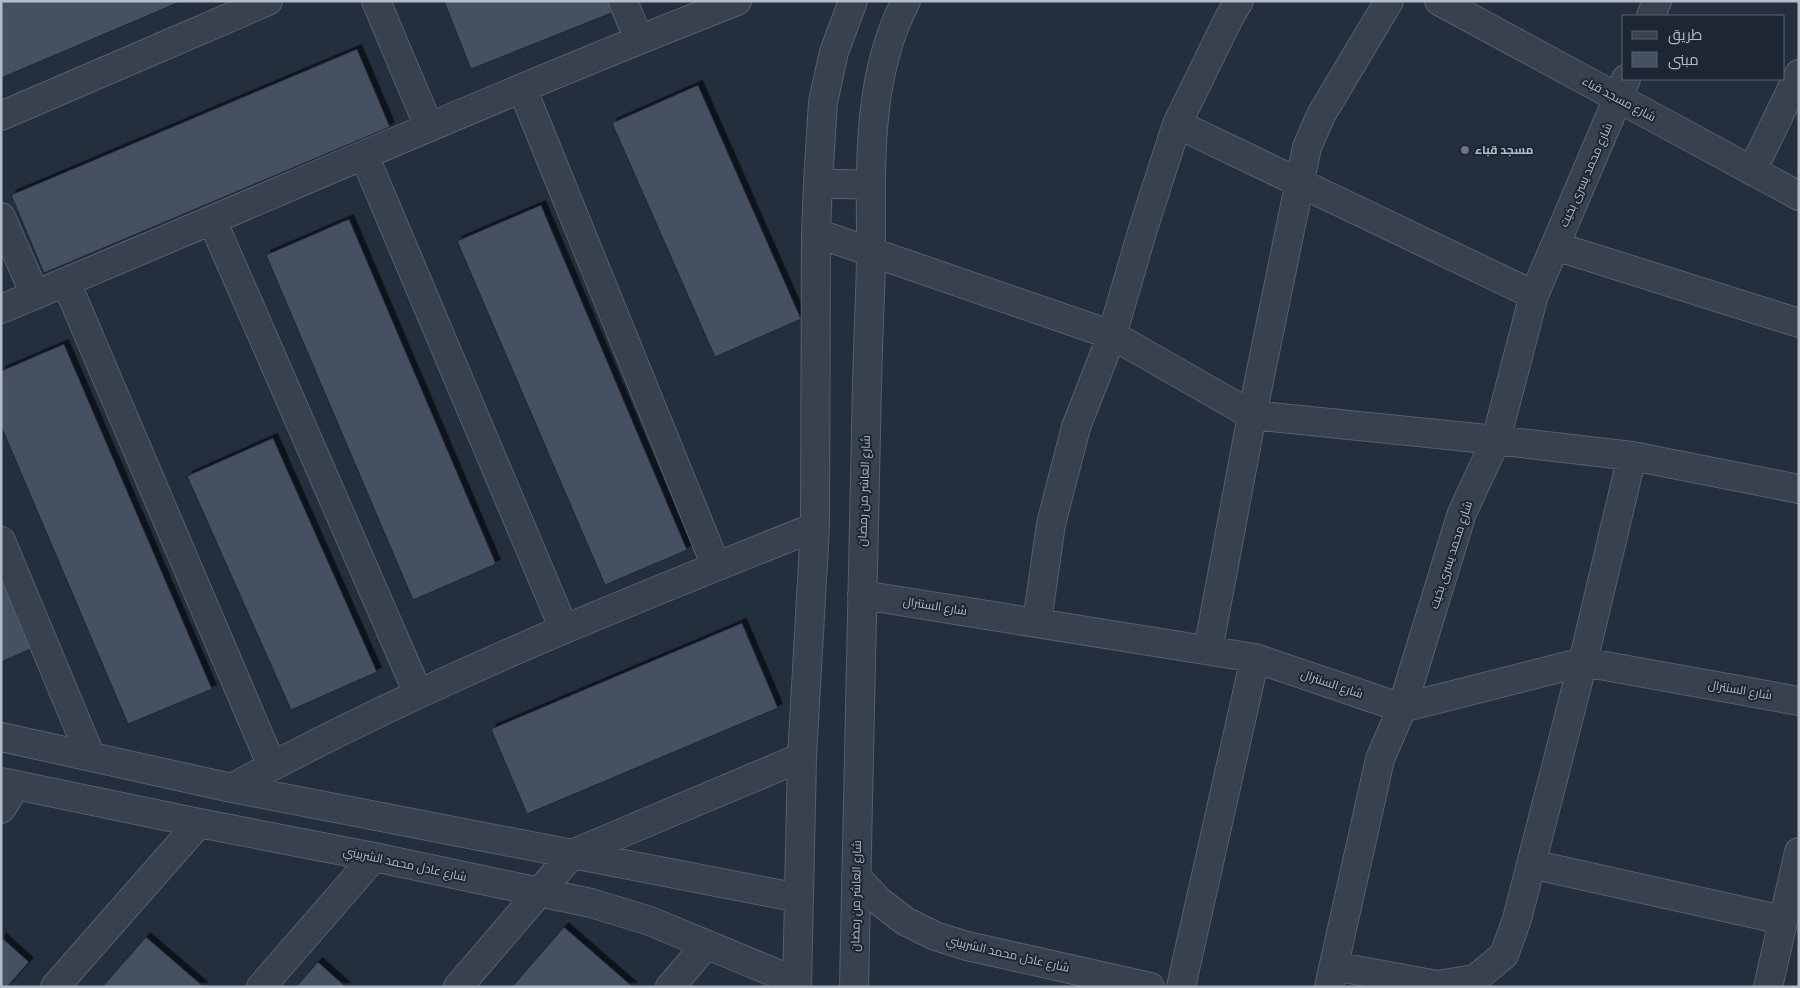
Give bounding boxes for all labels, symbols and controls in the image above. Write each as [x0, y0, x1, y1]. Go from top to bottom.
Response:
legend [1622, 15, 1785, 80]
text: طريق [1668, 26, 1702, 45]
text: مبنى [1668, 51, 1699, 70]
street label: شارع مسجد قباء [1579, 74, 1658, 125]
street label: شارع محمد يسرى بخيت [1557, 121, 1616, 230]
place label: مسجد قباء [1475, 143, 1534, 157]
marker: مسجد قباء [1459, 144, 1471, 156]
street label: شارع العاشر من رمضان [855, 435, 874, 547]
street label: شارع محمد يسرى بخيت [1427, 499, 1476, 611]
street label: شارع السنترال [902, 594, 968, 619]
street label: شارع السنترال [1299, 667, 1365, 702]
street label: شارع السنترال [1707, 677, 1773, 704]
street label: شارع العاشر من رمضان [848, 840, 865, 952]
street label: شارع عادل محمد الشربيني [341, 844, 468, 887]
street label: شارع عادل محمد الشربيني [944, 933, 1071, 978]

